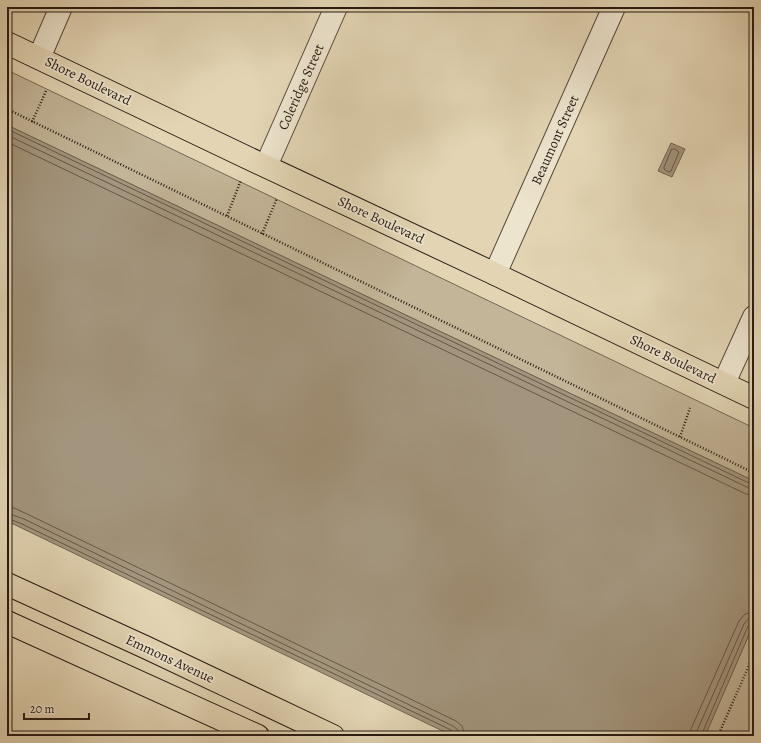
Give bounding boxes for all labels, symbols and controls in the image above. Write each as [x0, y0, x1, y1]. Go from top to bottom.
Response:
street label: Coleridge Street [274, 41, 329, 133]
street label: Shore Boulevard [42, 52, 135, 110]
street label: Beaumont Street [527, 92, 583, 188]
street label: Shore Boulevard [335, 192, 428, 249]
street label: Shore Boulevard [627, 330, 720, 388]
street label: Emmons Avenue [123, 630, 217, 688]
scale bar [24, 695, 89, 721]
text: 20 m [30, 701, 54, 717]

